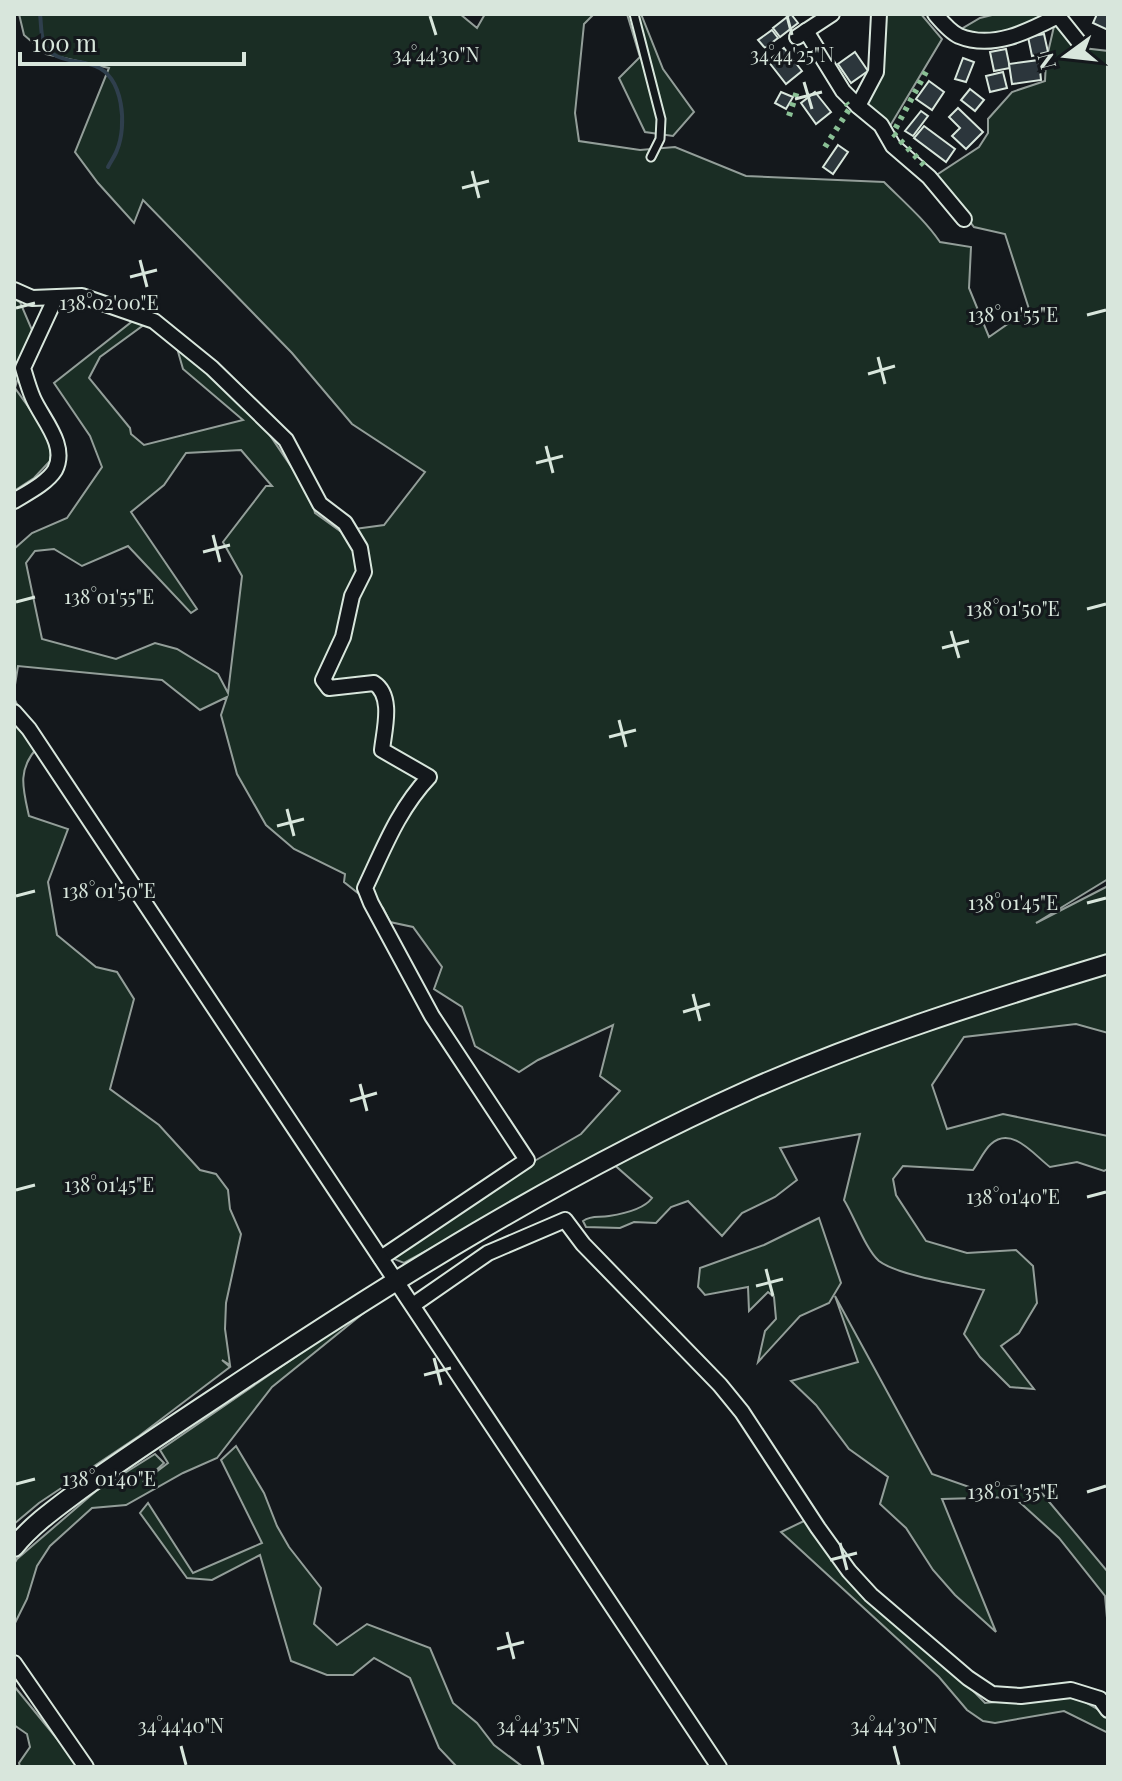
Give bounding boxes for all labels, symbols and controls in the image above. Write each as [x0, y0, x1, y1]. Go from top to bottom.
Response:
scale bar [20, 16, 244, 66]
north arrow [1026, 16, 1106, 96]
text: 100 m [32, 26, 97, 58]
text: 34°44'30"N [392, 40, 480, 67]
text: 34°44'25"N [750, 40, 834, 67]
text: N [1029, 50, 1062, 73]
text: 138°02'00"E [59, 288, 159, 315]
text: 138°01'55"E [968, 300, 1058, 327]
text: 138°01'55"E [64, 582, 154, 609]
text: 138°01'50"E [966, 594, 1060, 621]
text: 138°01'50"E [62, 876, 156, 903]
text: 138°01'45"E [968, 888, 1058, 915]
text: 138°01'45"E [64, 1170, 154, 1197]
text: 138°01'40"E [966, 1182, 1060, 1209]
text: 138°01'40"E [62, 1464, 156, 1491]
text: 138°01'35"E [968, 1477, 1058, 1504]
text: 34°44'40"N [138, 1711, 224, 1738]
text: 34°44'35"N [496, 1711, 580, 1738]
text: 34°44'30"N [850, 1711, 938, 1738]

